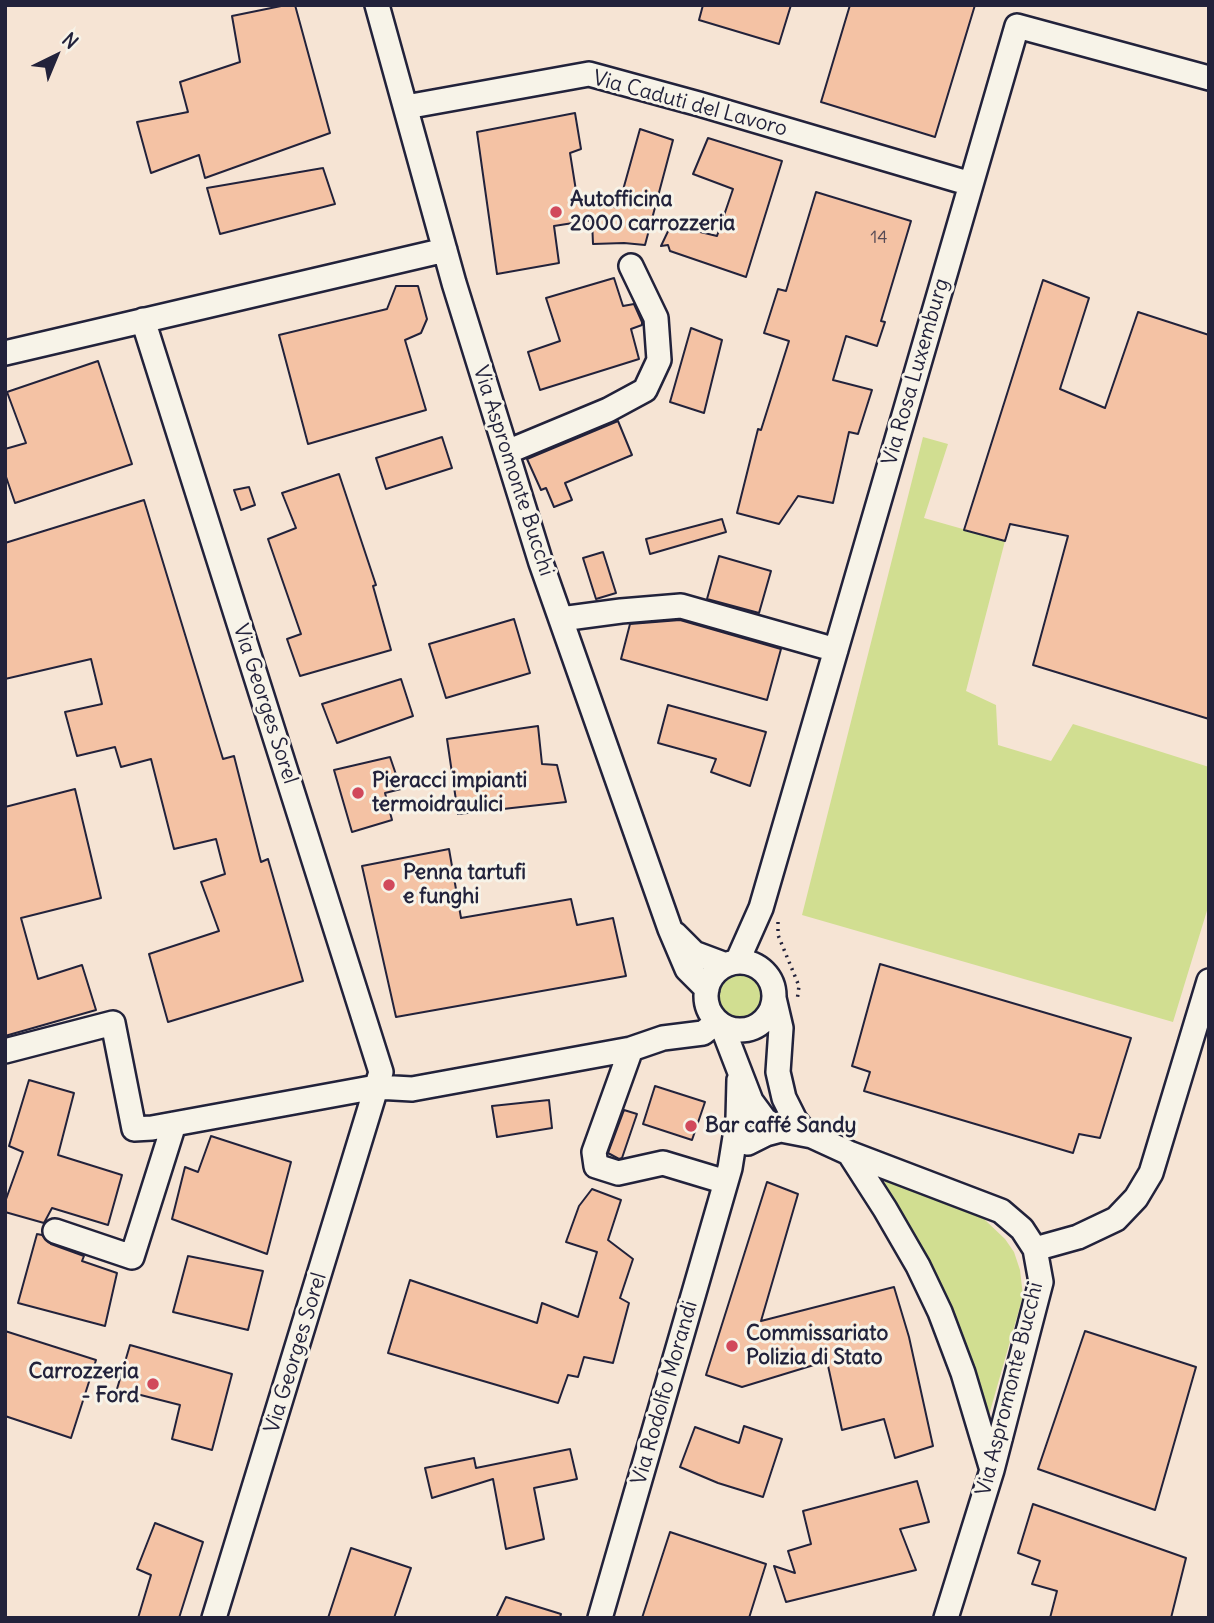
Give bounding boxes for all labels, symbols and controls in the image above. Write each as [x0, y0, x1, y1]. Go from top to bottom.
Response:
north arrow [21, 21, 91, 91]
text: N [57, 27, 83, 54]
street label: Via Caduti del Lavoro [590, 66, 790, 142]
place label: Autofficina 2000 carrozzeria [570, 187, 735, 237]
marker: Autofficina 2000 carrozzeria [548, 204, 564, 220]
house number: 14 [870, 227, 888, 249]
street label: Via Rosa Luxemburg [877, 276, 955, 468]
street label: Via Aspromonte Bucchi [467, 363, 559, 579]
street label: Via Georges Sorel [227, 621, 303, 787]
place label: Pieracci impianti termoidraulici [372, 768, 527, 818]
marker: Pieracci impianti termoidraulici [350, 785, 366, 801]
place label: Penna tartufi e funghi [403, 860, 526, 910]
marker: Penna tartufi e funghi [381, 877, 397, 893]
place label: Bar caffé Sandy [705, 1113, 856, 1139]
marker: Bar caffé Sandy [683, 1118, 699, 1134]
street label: Via Georges Sorel [260, 1270, 332, 1436]
street label: Via Aspromonte Bucchi [971, 1280, 1049, 1498]
street label: Via Rodolfo Morandi [627, 1298, 703, 1488]
place label: Commissariato Polizia di Stato [746, 1321, 888, 1371]
marker: Commissariato Polizia di Stato [724, 1338, 740, 1354]
place label: Carrozzeria - Ford [28, 1359, 139, 1409]
marker: Carrozzeria - Ford [145, 1376, 161, 1392]

